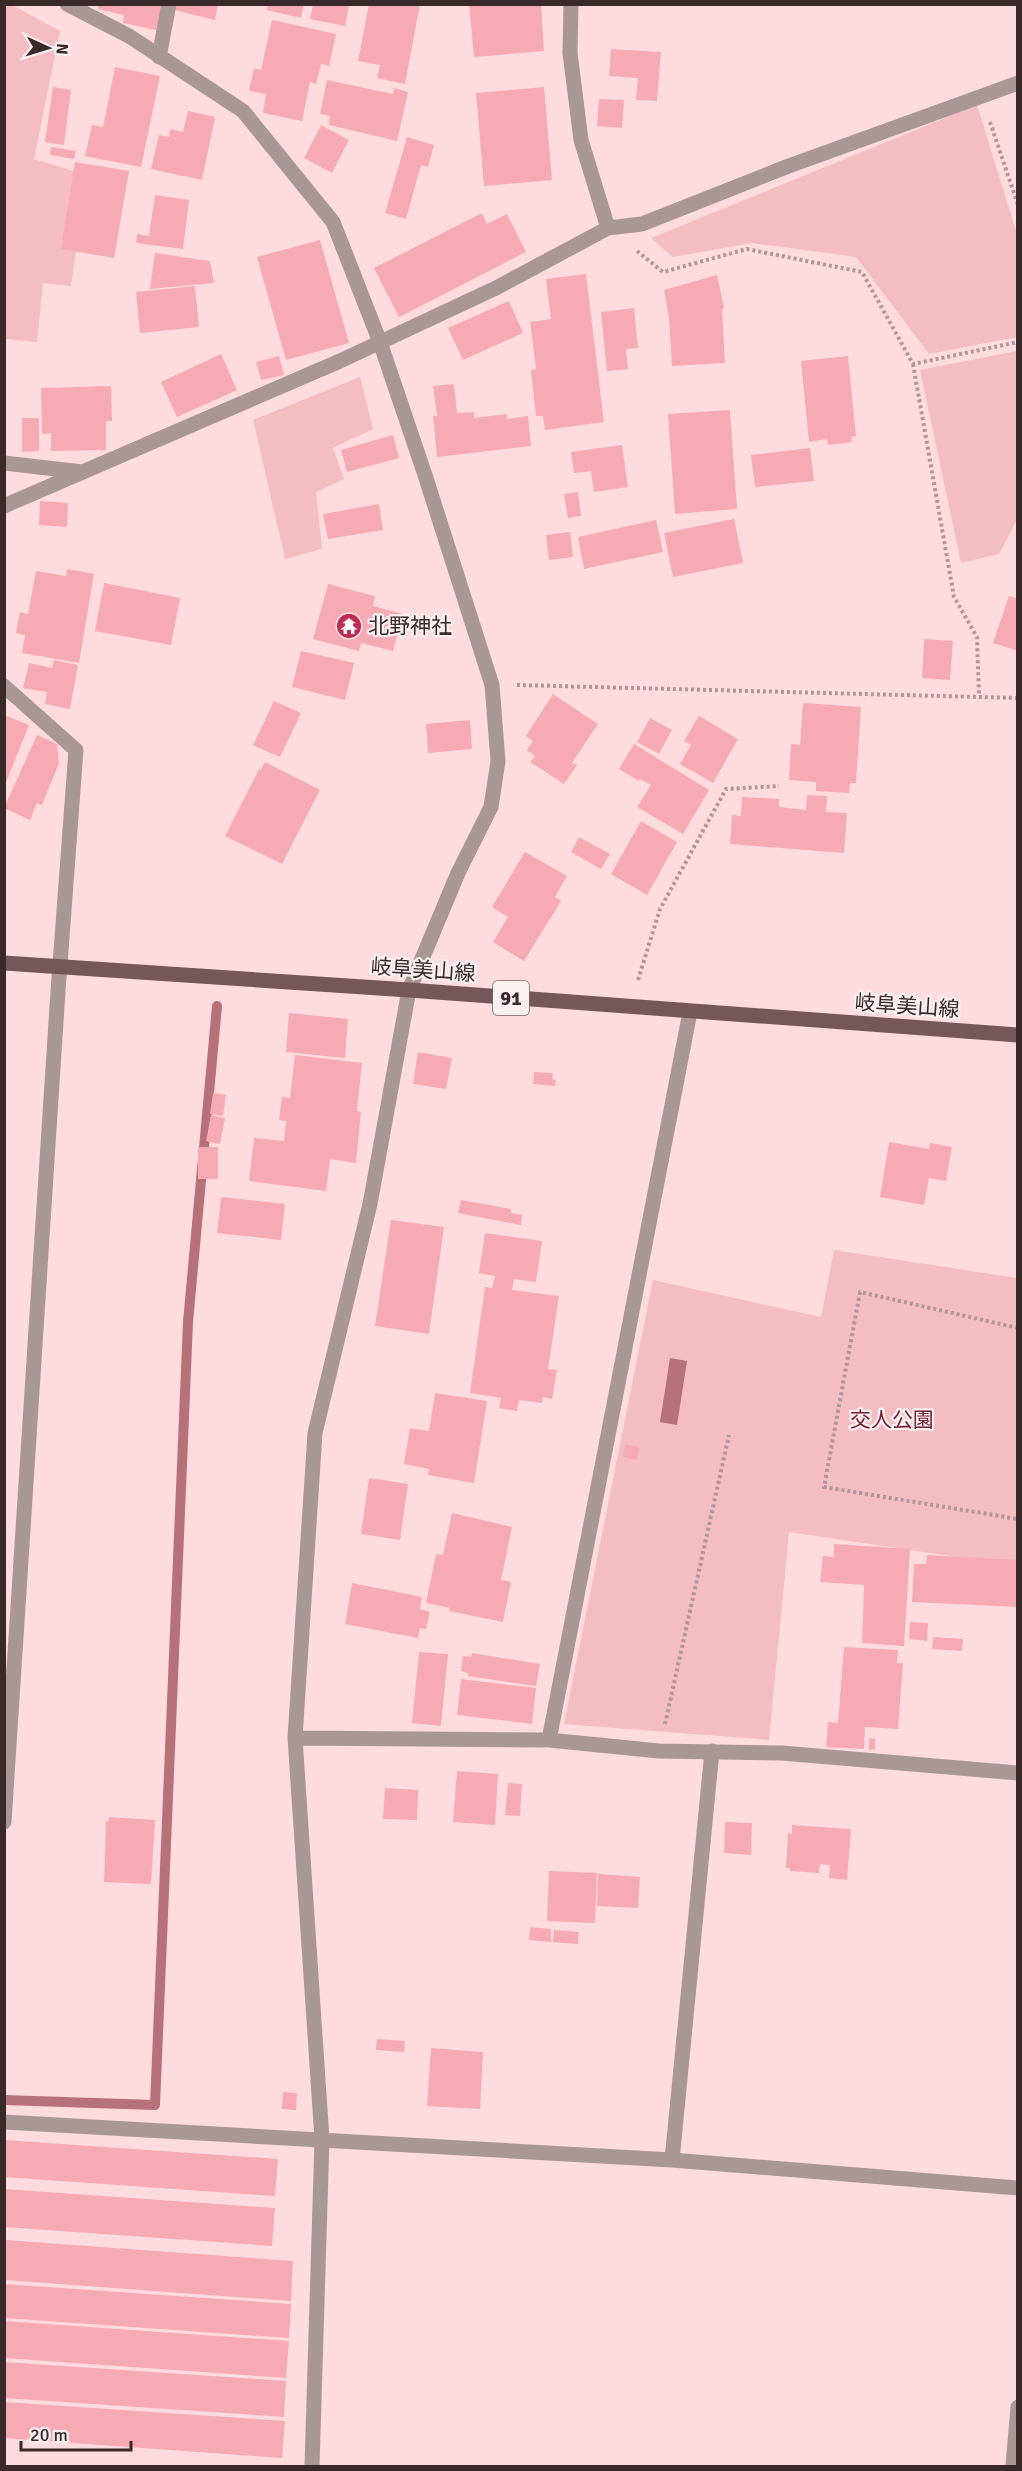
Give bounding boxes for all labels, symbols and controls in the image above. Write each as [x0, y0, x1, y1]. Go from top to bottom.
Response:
north arrow [18, 18, 78, 78]
text: N [52, 43, 72, 55]
temple icon: 北野神社 [334, 611, 364, 641]
place label: 北野神社 [368, 613, 452, 639]
street label: 岐阜美山線 [370, 953, 476, 987]
road number: 91 [493, 981, 529, 1015]
street label: 岐阜美山線 [854, 989, 960, 1023]
park label: 交人公園 [850, 1407, 934, 1433]
scale bar [21, 2414, 130, 2452]
text: 20 m [30, 2424, 68, 2446]

